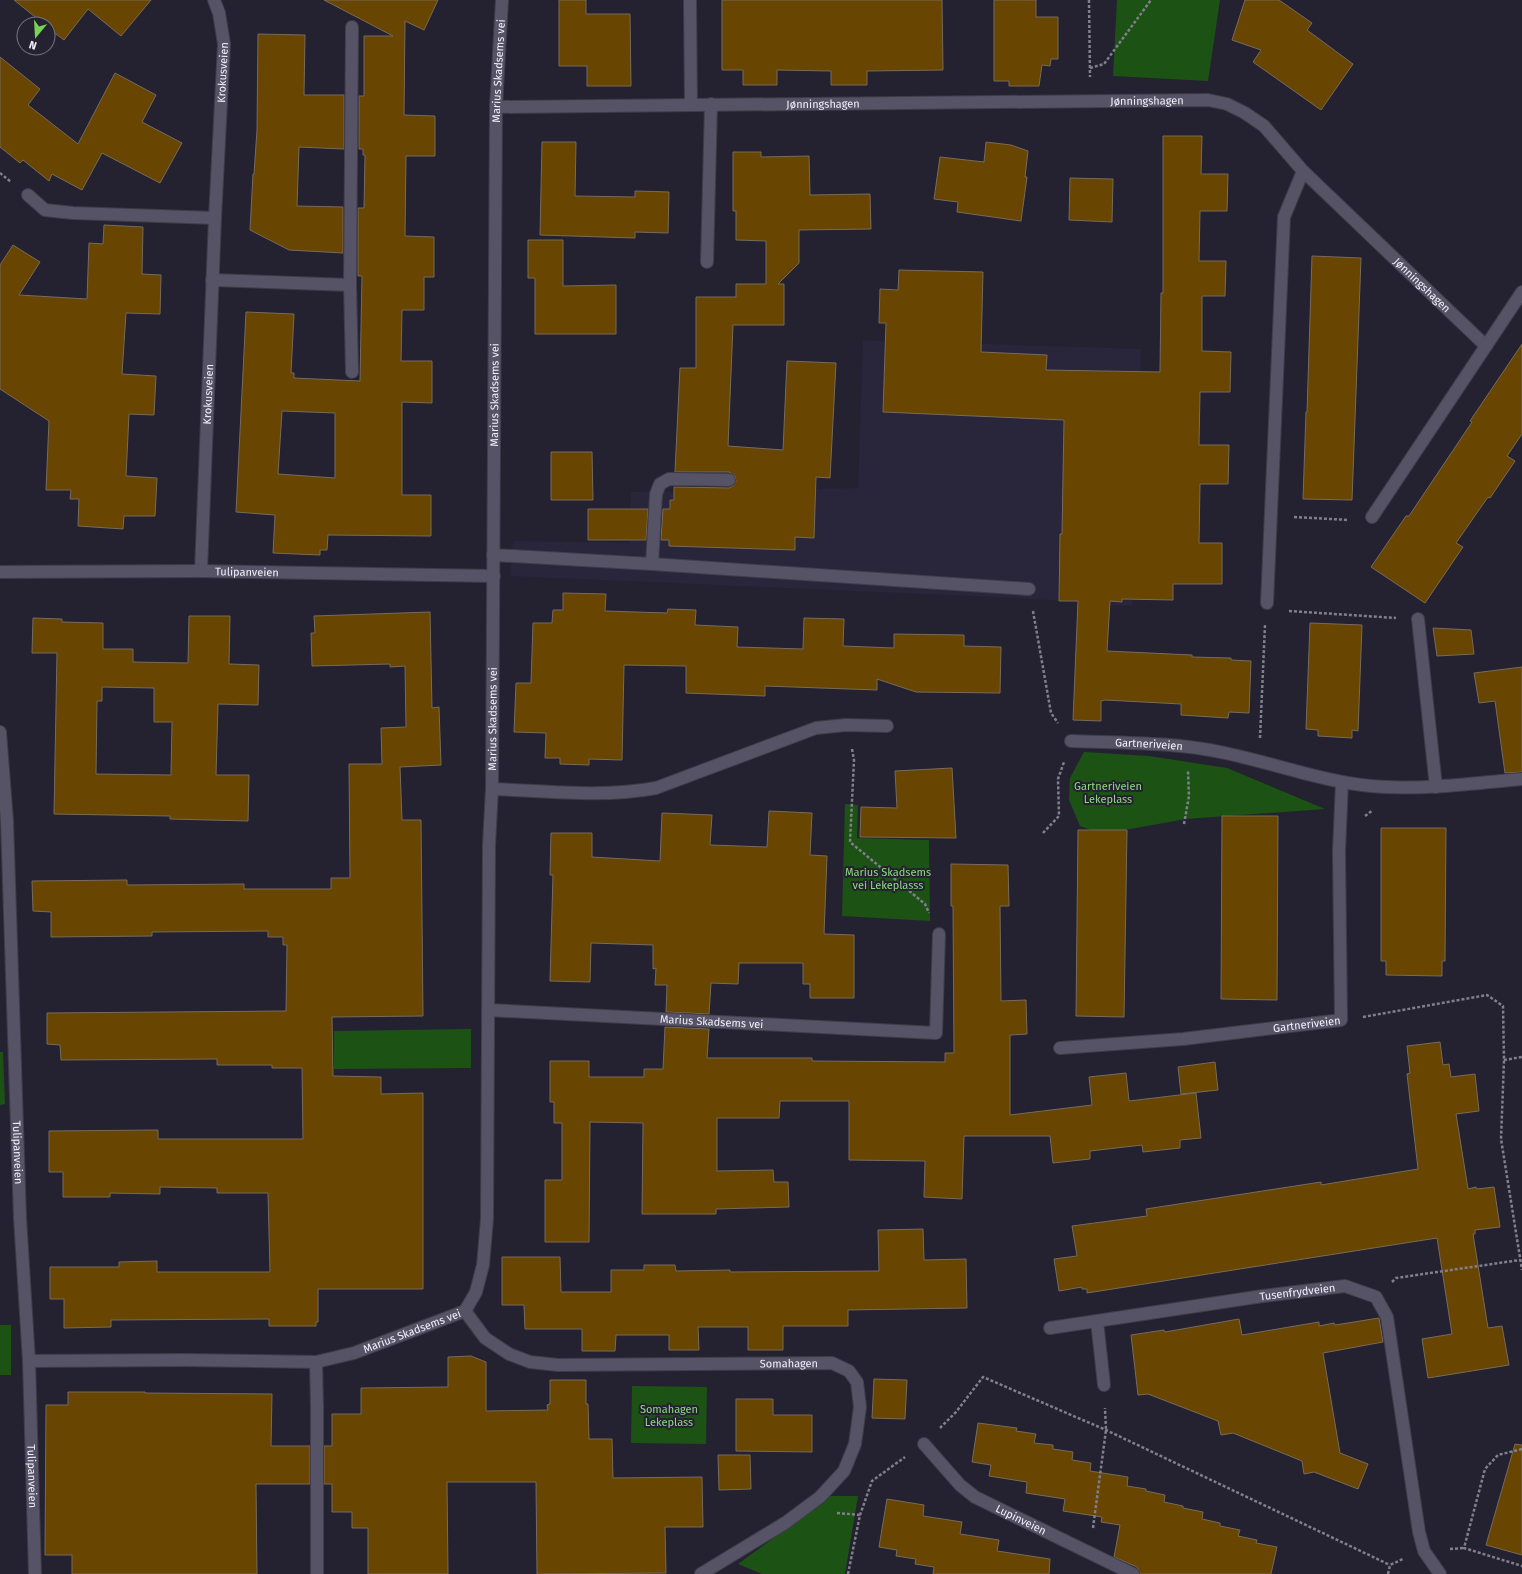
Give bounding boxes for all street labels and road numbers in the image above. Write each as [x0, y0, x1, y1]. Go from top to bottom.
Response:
street label: Marius Skadsems vei [490, 19, 508, 123]
street label: Krokusveien [215, 42, 231, 103]
street label: Jønningshagen [1110, 94, 1184, 108]
street label: Jønningshagen [786, 97, 860, 111]
street label: Jønningshagen [1391, 255, 1453, 315]
street label: Marius Skadsems vei [488, 343, 502, 447]
street label: Krokusveien [201, 364, 216, 425]
street label: Tulipanveien [215, 565, 279, 579]
street label: Marius Skadsems vei [486, 667, 500, 771]
street label: Gartneriveien [1115, 736, 1183, 753]
street label: Marius Skadsems vei [660, 1013, 764, 1031]
street label: Gartneriveien [1272, 1014, 1341, 1035]
street label: Tulipanveien [10, 1121, 25, 1185]
street label: Tusenfrydveien [1259, 1281, 1336, 1303]
street label: Marius Skadsems vei [361, 1307, 463, 1356]
street label: Somahagen [760, 1357, 818, 1371]
street label: Tulipanveien [24, 1444, 39, 1508]
street label: Lupinveien [993, 1502, 1048, 1538]

